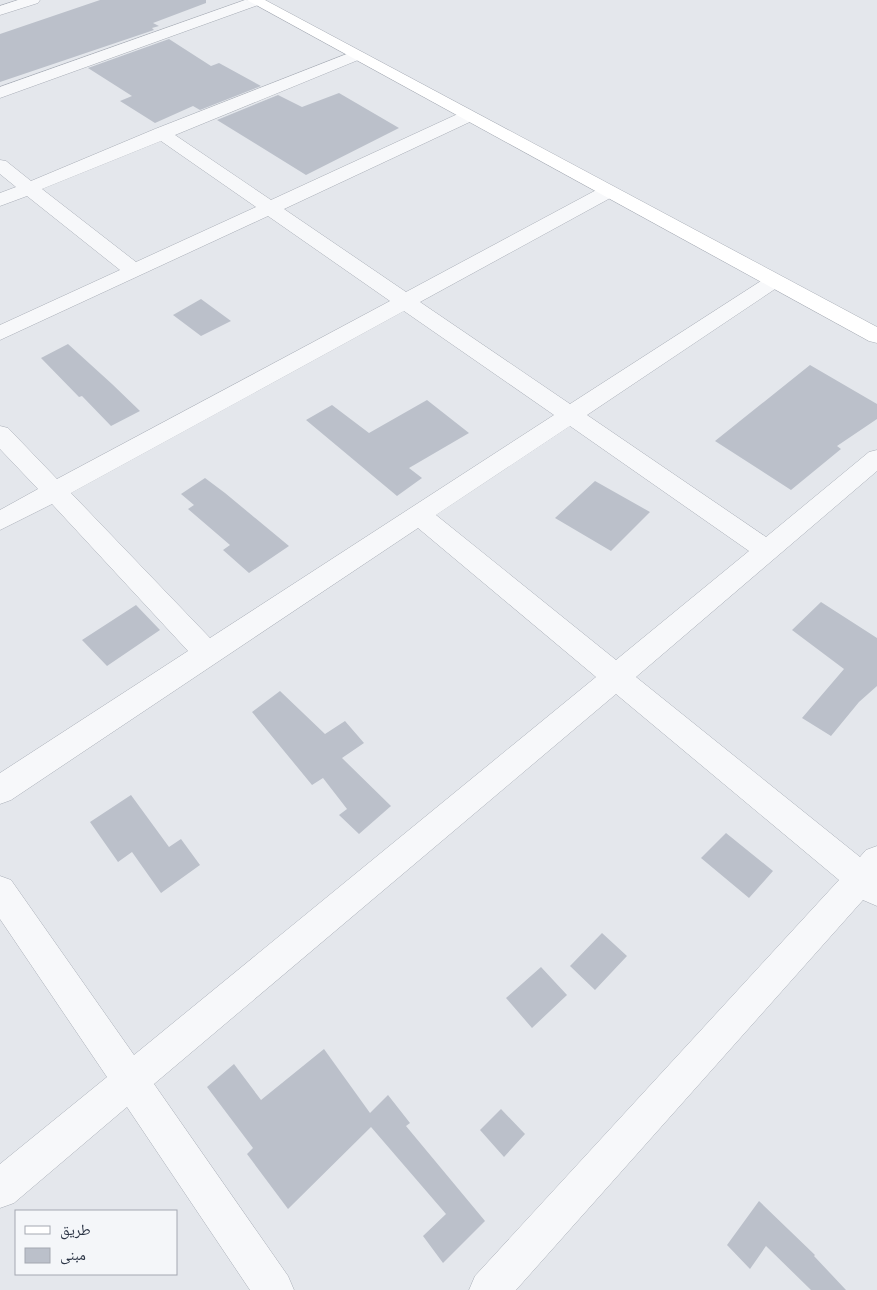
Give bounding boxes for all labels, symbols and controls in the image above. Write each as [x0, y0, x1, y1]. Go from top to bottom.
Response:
legend [15, 1210, 178, 1275]
text: طريق [60, 1220, 91, 1240]
text: مبنى [60, 1245, 86, 1265]

